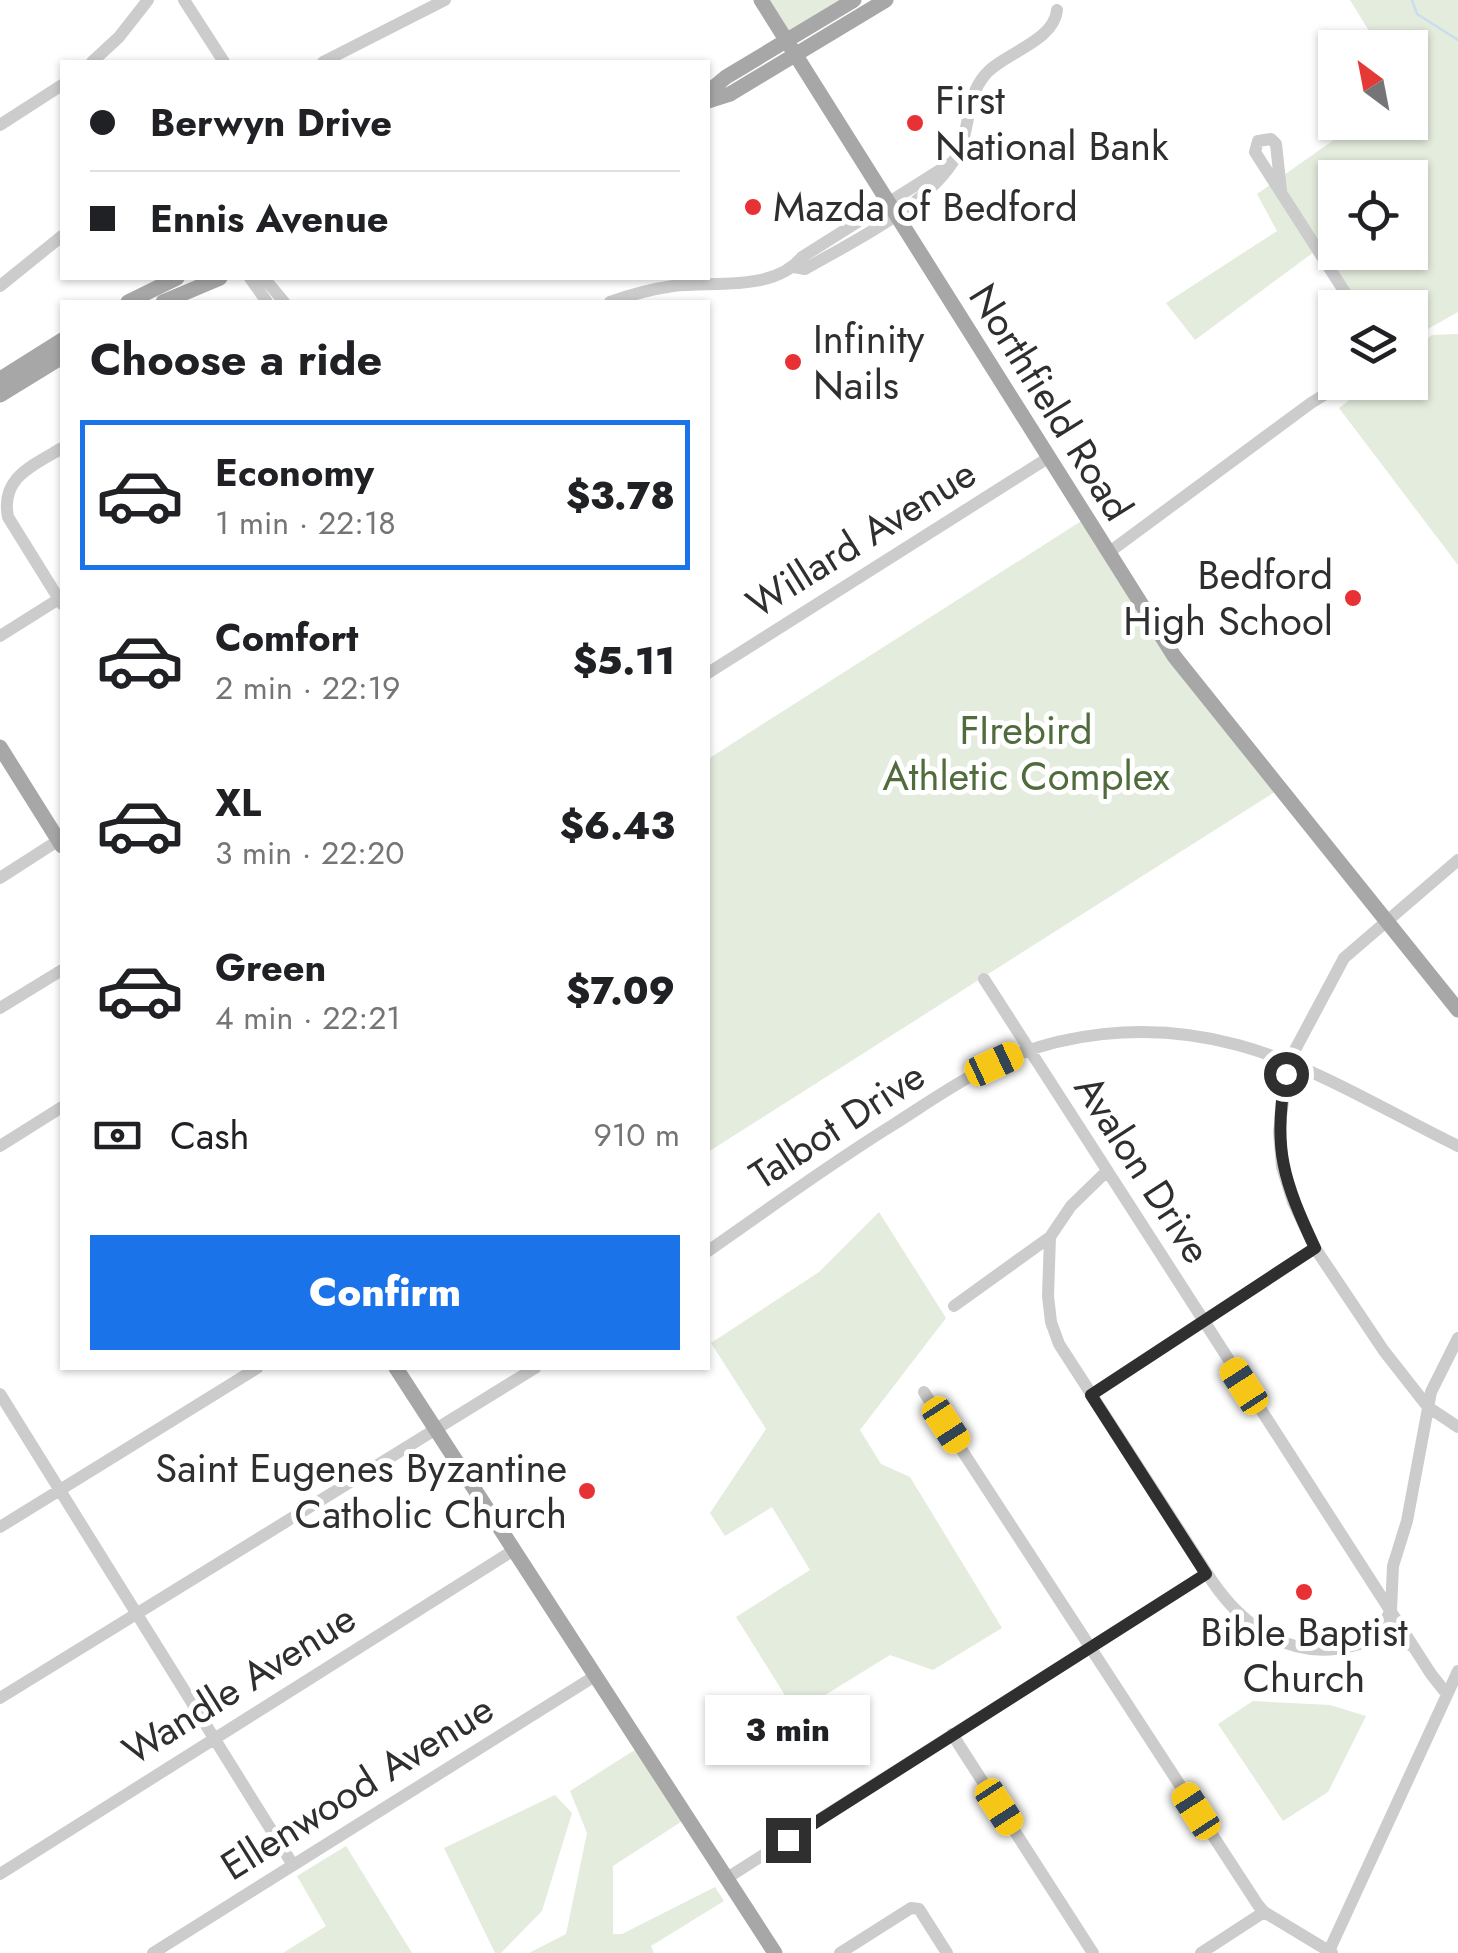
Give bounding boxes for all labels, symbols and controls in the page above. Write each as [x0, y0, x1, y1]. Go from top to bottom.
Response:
north arrow [1318, 30, 1428, 140]
map controls [1318, 30, 1428, 400]
place label: First National Bank [935, 71, 1169, 175]
text: Berwyn Drive [150, 95, 392, 150]
marker: First National Bank [904, 112, 926, 134]
button: locate [1318, 160, 1428, 270]
place label: Mazda of Bedford [773, 178, 1078, 236]
text: Ennis Avenue [150, 191, 389, 246]
marker: Mazda of Bedford [742, 196, 764, 218]
street label: Northfield Road [955, 272, 1147, 532]
button: layers [1318, 290, 1428, 400]
place label: Infinity Nails [813, 310, 925, 414]
text: Choose a ride [90, 327, 382, 392]
marker: Infinity Nails [782, 351, 804, 373]
street label: Willard Avenue [735, 444, 987, 632]
text: Economy [215, 445, 374, 500]
icon: car [95, 450, 185, 540]
text: $3.78 [566, 468, 675, 523]
text: 1 min · 22:18 [215, 500, 396, 546]
place label: Bedford High School [1123, 546, 1333, 650]
marker: Bedford High School [1342, 587, 1364, 609]
text: Comfort [215, 610, 358, 665]
icon: car [95, 615, 185, 705]
text: $5.11 [573, 633, 675, 688]
text: 2 min · 22:19 [215, 665, 401, 711]
park label: FIrebird Athletic Complex [882, 701, 1170, 805]
text: XL [215, 775, 261, 830]
icon: car [95, 780, 185, 870]
text: $6.43 [560, 798, 675, 853]
text: 3 min · 22:20 [215, 830, 404, 876]
text: Green [215, 940, 326, 995]
icon: car [95, 945, 185, 1035]
text: $7.09 [566, 963, 675, 1018]
text: 4 min · 22:21 [215, 995, 401, 1041]
car [960, 1038, 1028, 1090]
street label: Talbot Drive [738, 1047, 936, 1203]
route start [1264, 1052, 1309, 1097]
street label: Avalon Drive [1060, 1063, 1226, 1275]
icon: cash [90, 1108, 145, 1163]
text: Cash [170, 1108, 250, 1163]
text: 910 m [593, 1112, 680, 1158]
button: Confirm [90, 1235, 680, 1350]
car [1215, 1353, 1273, 1419]
car [917, 1392, 975, 1458]
place label: Saint Eugenes Byzantine Catholic Church [155, 1439, 567, 1543]
marker: Saint Eugenes Byzantine Catholic Church [576, 1480, 598, 1502]
marker: Bible Baptist Church [1293, 1581, 1315, 1603]
street label: Wandle Avenue [111, 1589, 367, 1779]
place label: Bible Baptist Church [1200, 1603, 1408, 1707]
street label: Ellenwood Avenue [210, 1680, 504, 1894]
callout: 3 min [706, 1695, 870, 1765]
text: 3 min [745, 1707, 830, 1753]
car [970, 1774, 1028, 1840]
car [1167, 1778, 1225, 1844]
route end [766, 1818, 811, 1863]

